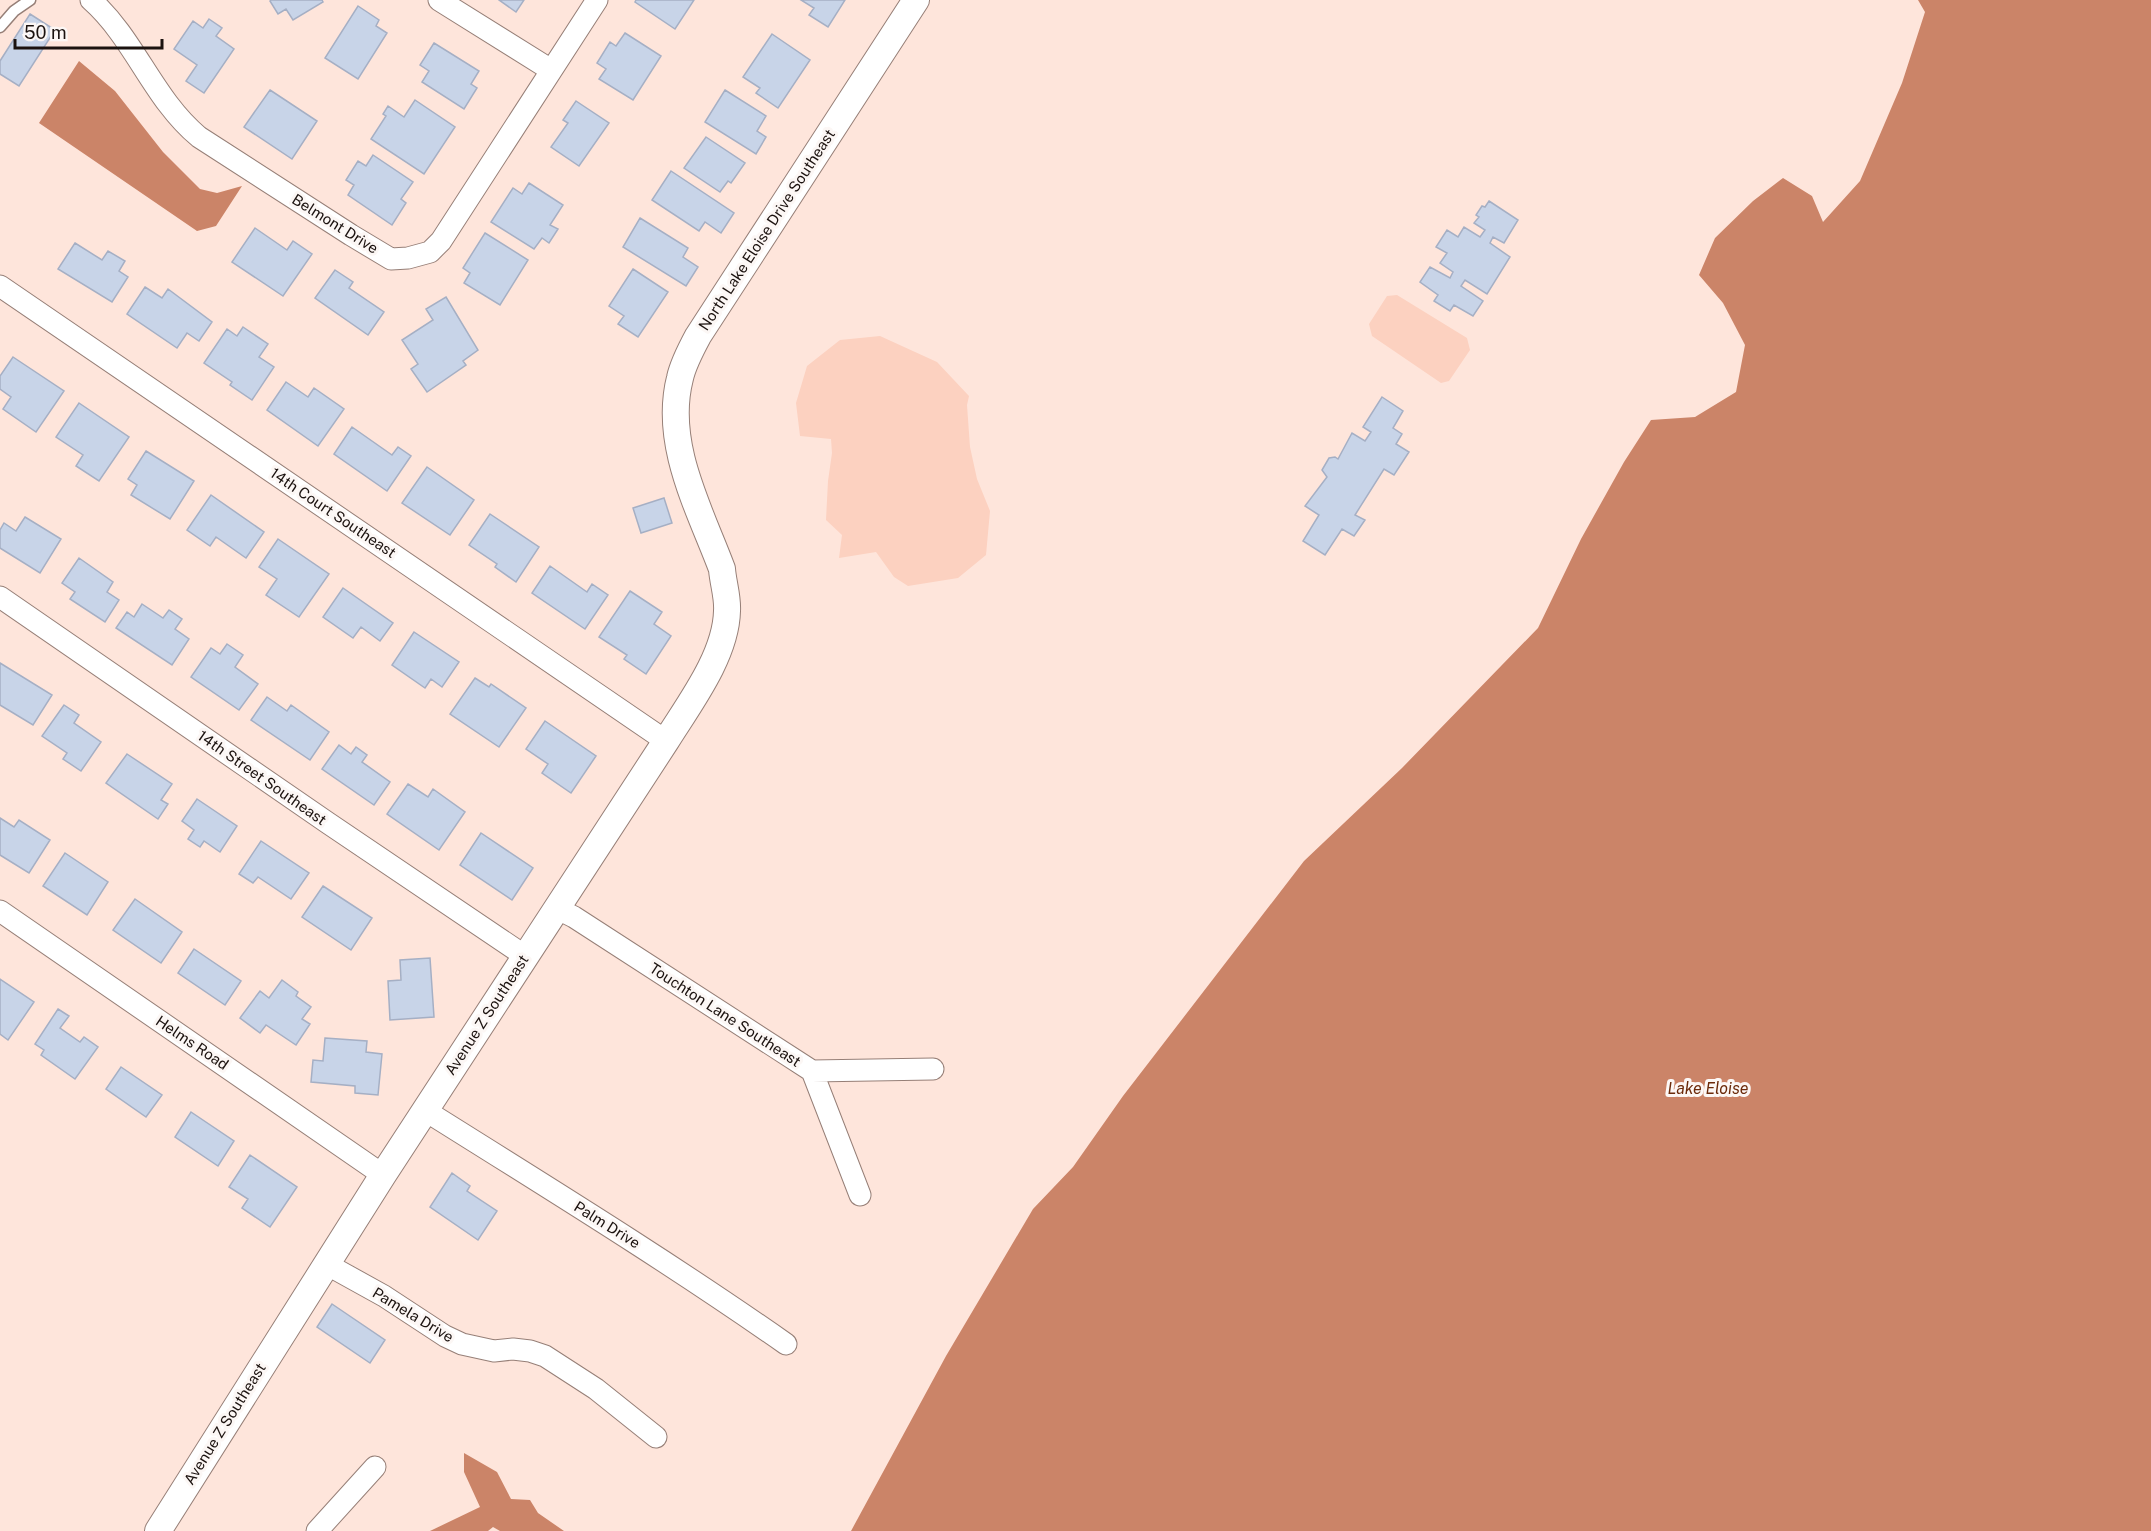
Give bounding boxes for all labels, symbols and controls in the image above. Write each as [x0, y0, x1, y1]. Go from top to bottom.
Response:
scale bar [15, 12, 162, 50]
text: 50 m [24, 22, 67, 43]
street label: North Lake Eloise Drive Southeast [695, 126, 838, 333]
street label: Belmont Drive [289, 190, 381, 257]
street label: 14th Court Southeast [267, 464, 399, 561]
street label: 14th Street Southeast [195, 727, 330, 828]
street label: Avenue Z Southeast [441, 951, 532, 1078]
street label: Touchton Lane Southeast [647, 959, 804, 1070]
street label: Helms Road [153, 1012, 232, 1073]
water label: Lake Eloise [1668, 1079, 1749, 1098]
street label: Palm Drive [571, 1198, 643, 1252]
street label: Pamela Drive [370, 1284, 457, 1345]
street label: Avenue Z Southeast [180, 1360, 269, 1488]

